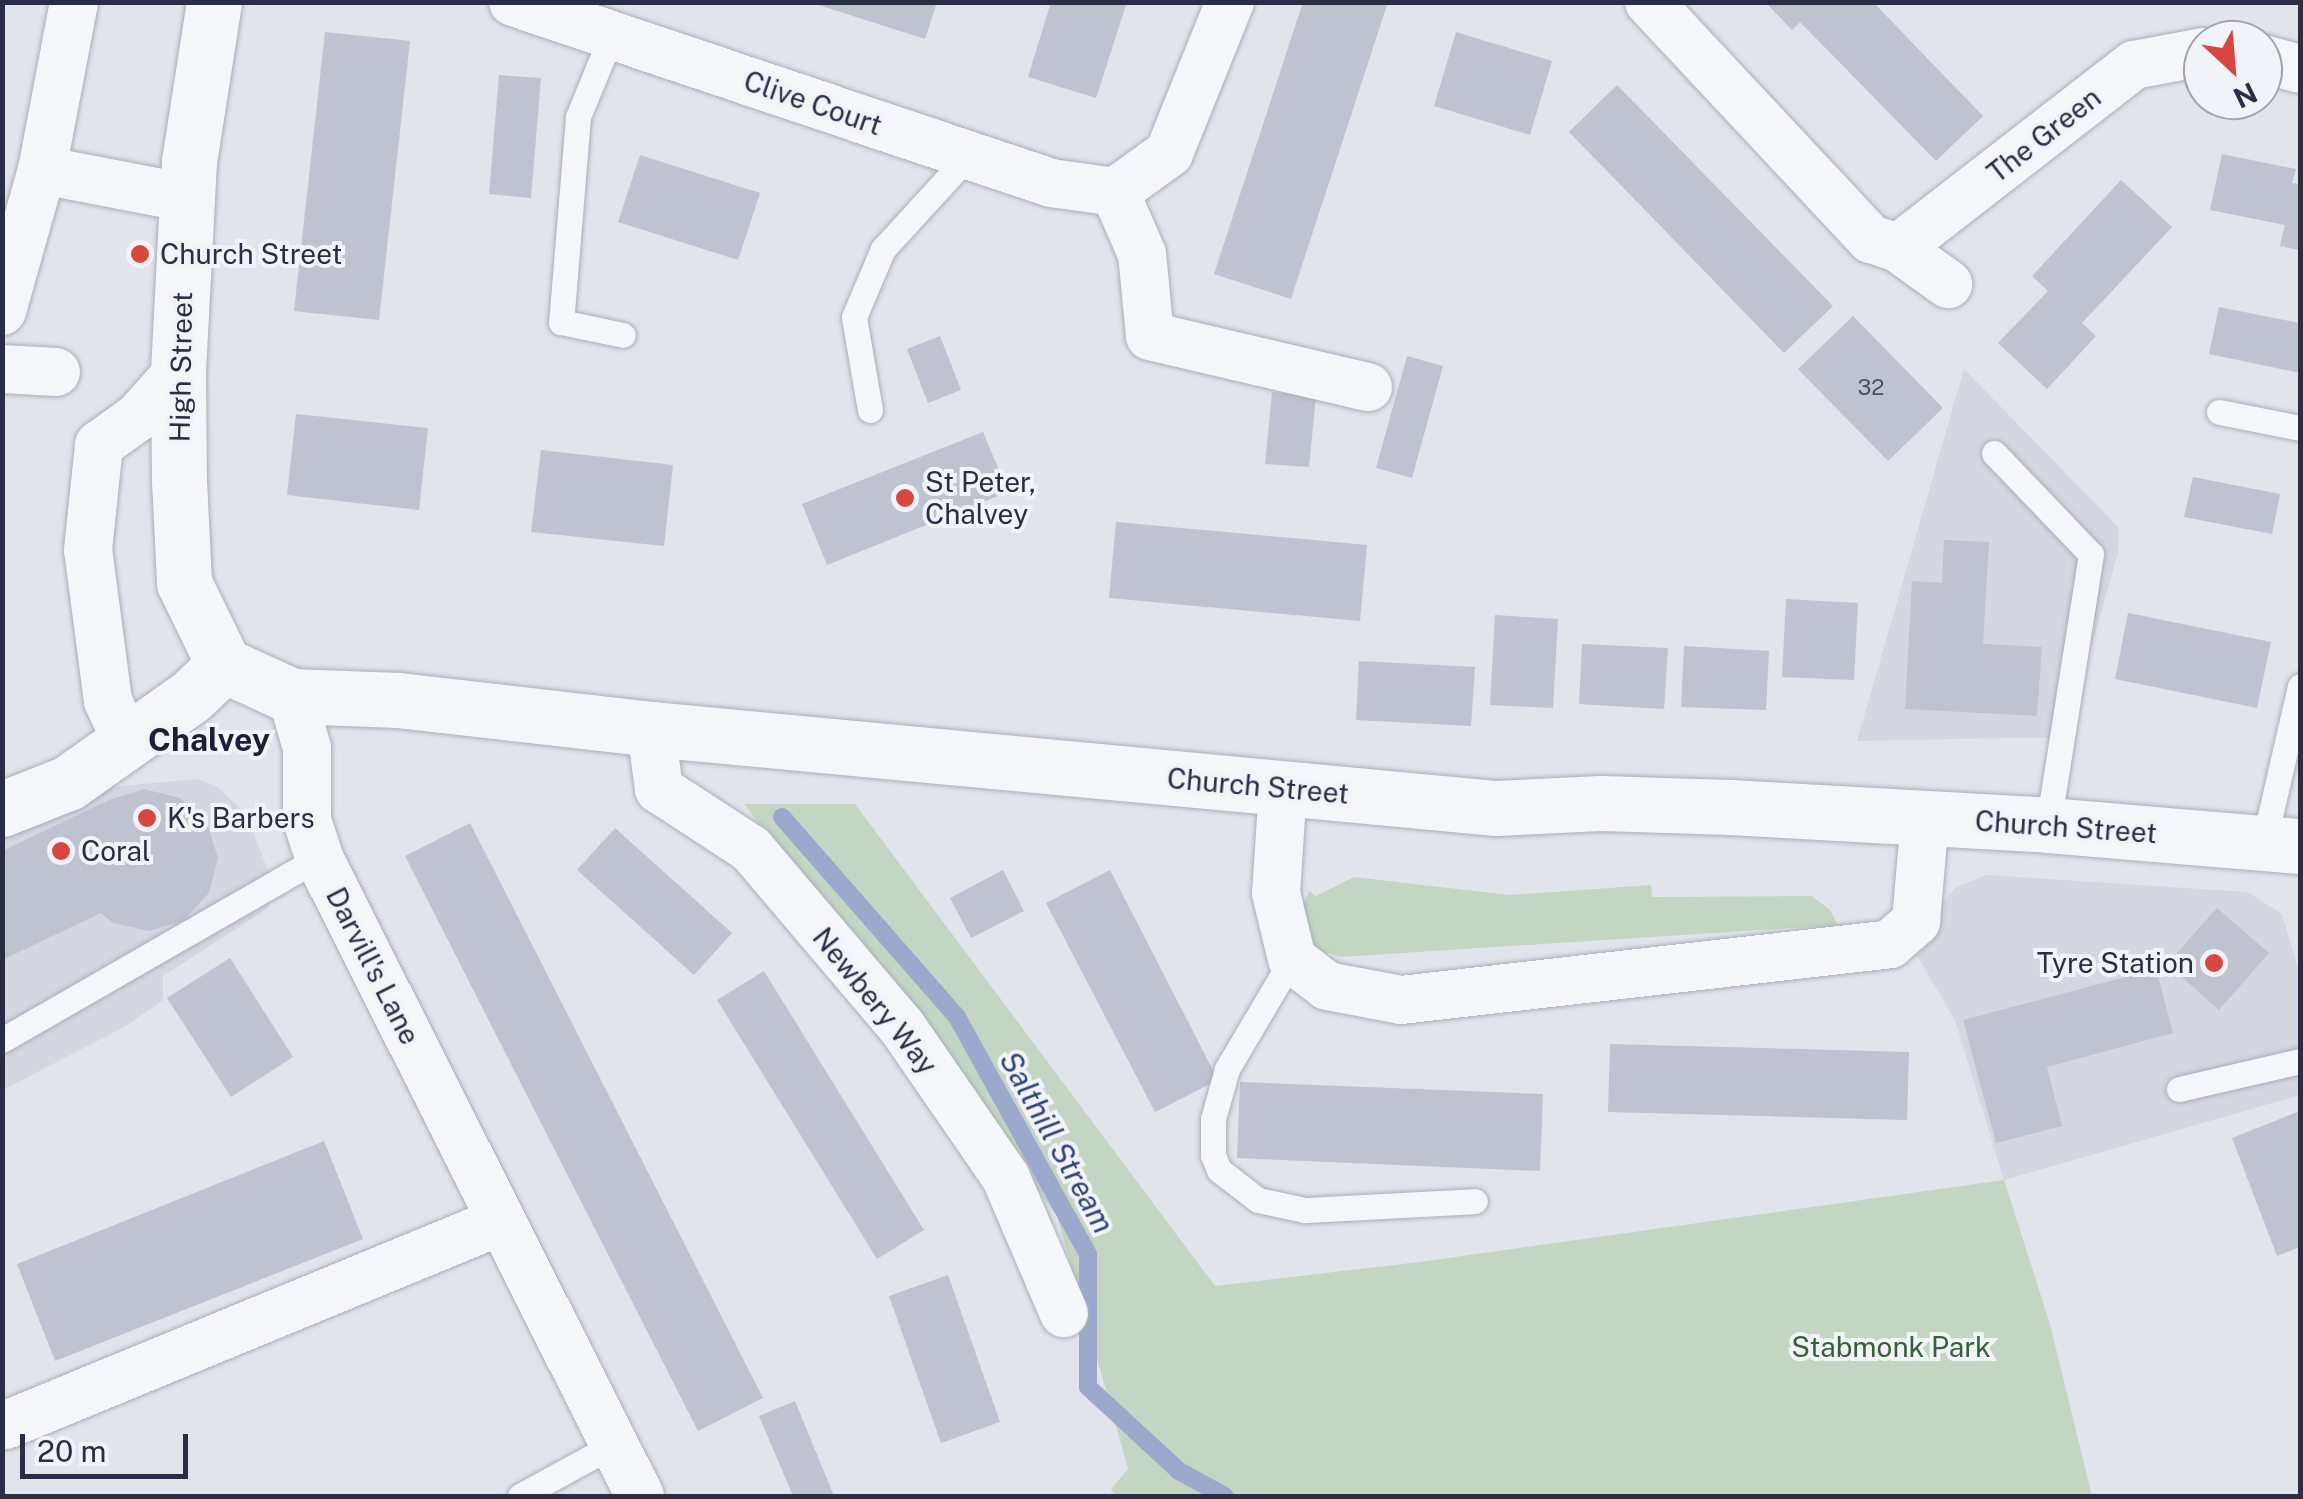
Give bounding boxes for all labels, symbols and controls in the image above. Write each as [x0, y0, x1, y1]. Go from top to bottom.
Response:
north arrow [2183, 20, 2283, 120]
street label: Clive Court [739, 64, 887, 142]
text: N [2228, 76, 2263, 115]
street label: The Green [1981, 80, 2107, 190]
place label: Church Street [160, 237, 342, 271]
marker: Church Street [129, 243, 151, 265]
street label: High Street [163, 291, 199, 443]
house number: 32 [1858, 375, 1884, 401]
place label: St Peter, Chalvey [925, 465, 1036, 531]
marker: St Peter, Chalvey [894, 487, 916, 509]
district label: Chalvey [148, 721, 270, 759]
street label: Church Street [1166, 761, 1350, 811]
place label: K's Barbers [167, 801, 315, 835]
street label: Church Street [1974, 804, 2158, 850]
marker: K's Barbers [136, 807, 158, 829]
place label: Coral [81, 834, 150, 868]
marker: Coral [50, 840, 72, 862]
street label: Darvill's Lane [319, 882, 427, 1050]
street label: Newbery Way [805, 921, 945, 1081]
place label: Tyre Station [2037, 946, 2194, 980]
marker: Tyre Station [2203, 952, 2225, 974]
water label: Salthill Stream [992, 1045, 1122, 1239]
park label: Stabmonk Park [1791, 1330, 1991, 1364]
scale bar [25, 1414, 192, 1476]
text: 20 m [37, 1433, 106, 1469]

